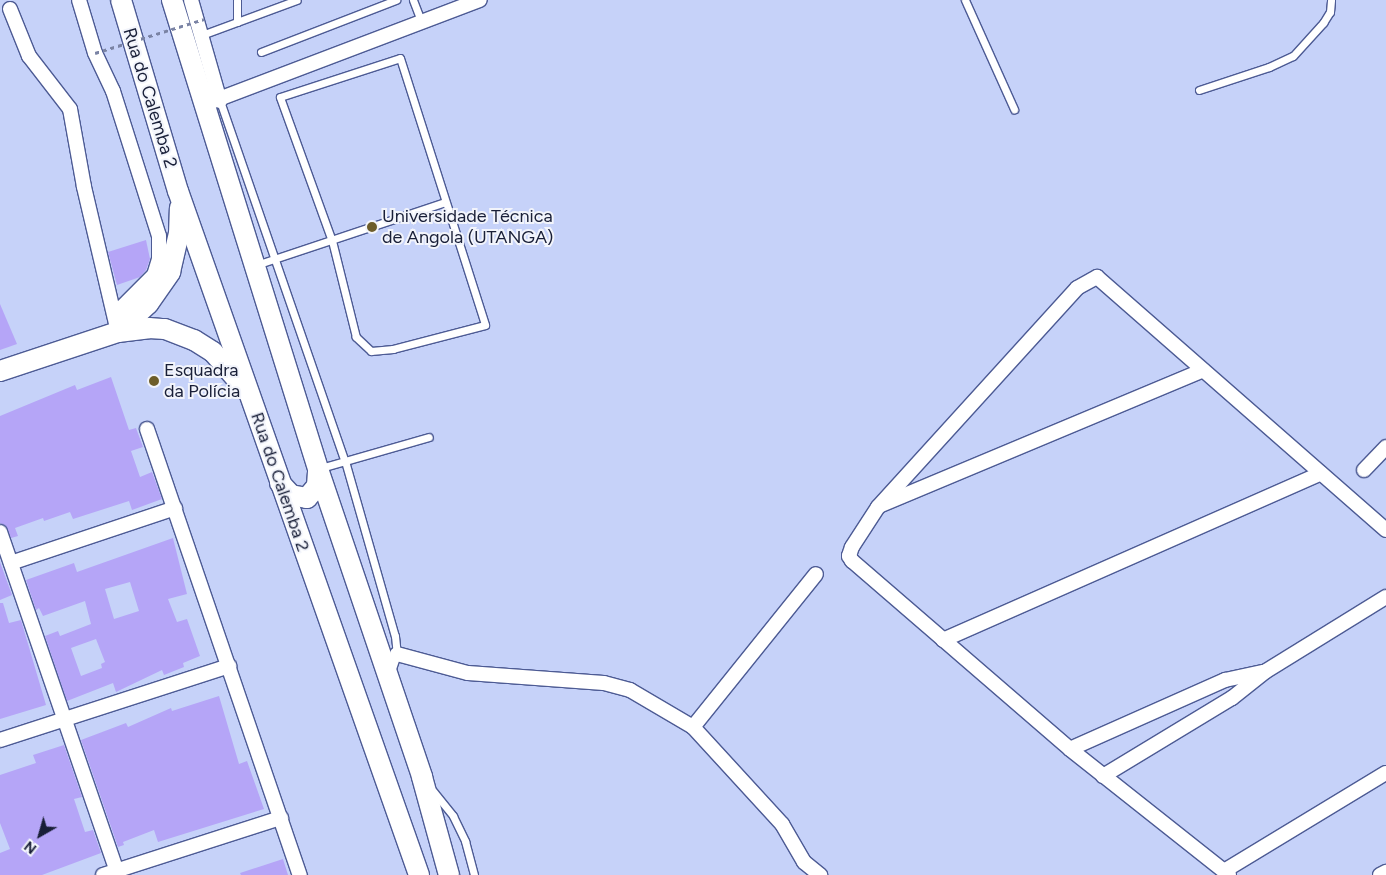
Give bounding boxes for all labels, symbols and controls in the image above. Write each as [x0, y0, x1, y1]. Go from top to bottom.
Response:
street label: Rua do Calemba 2 [118, 25, 182, 171]
place label: Universidade Técnica de Angola (UTANGA) [382, 206, 553, 248]
marker: Universidade Técnica de Angola (UTANGA) [366, 221, 378, 233]
place label: Esquadra da Polícia [164, 360, 240, 402]
marker: Esquadra da Polícia [148, 375, 160, 387]
street label: Rua do Calemba 2 [246, 410, 314, 554]
north arrow [15, 810, 65, 860]
text: N [21, 837, 40, 857]

